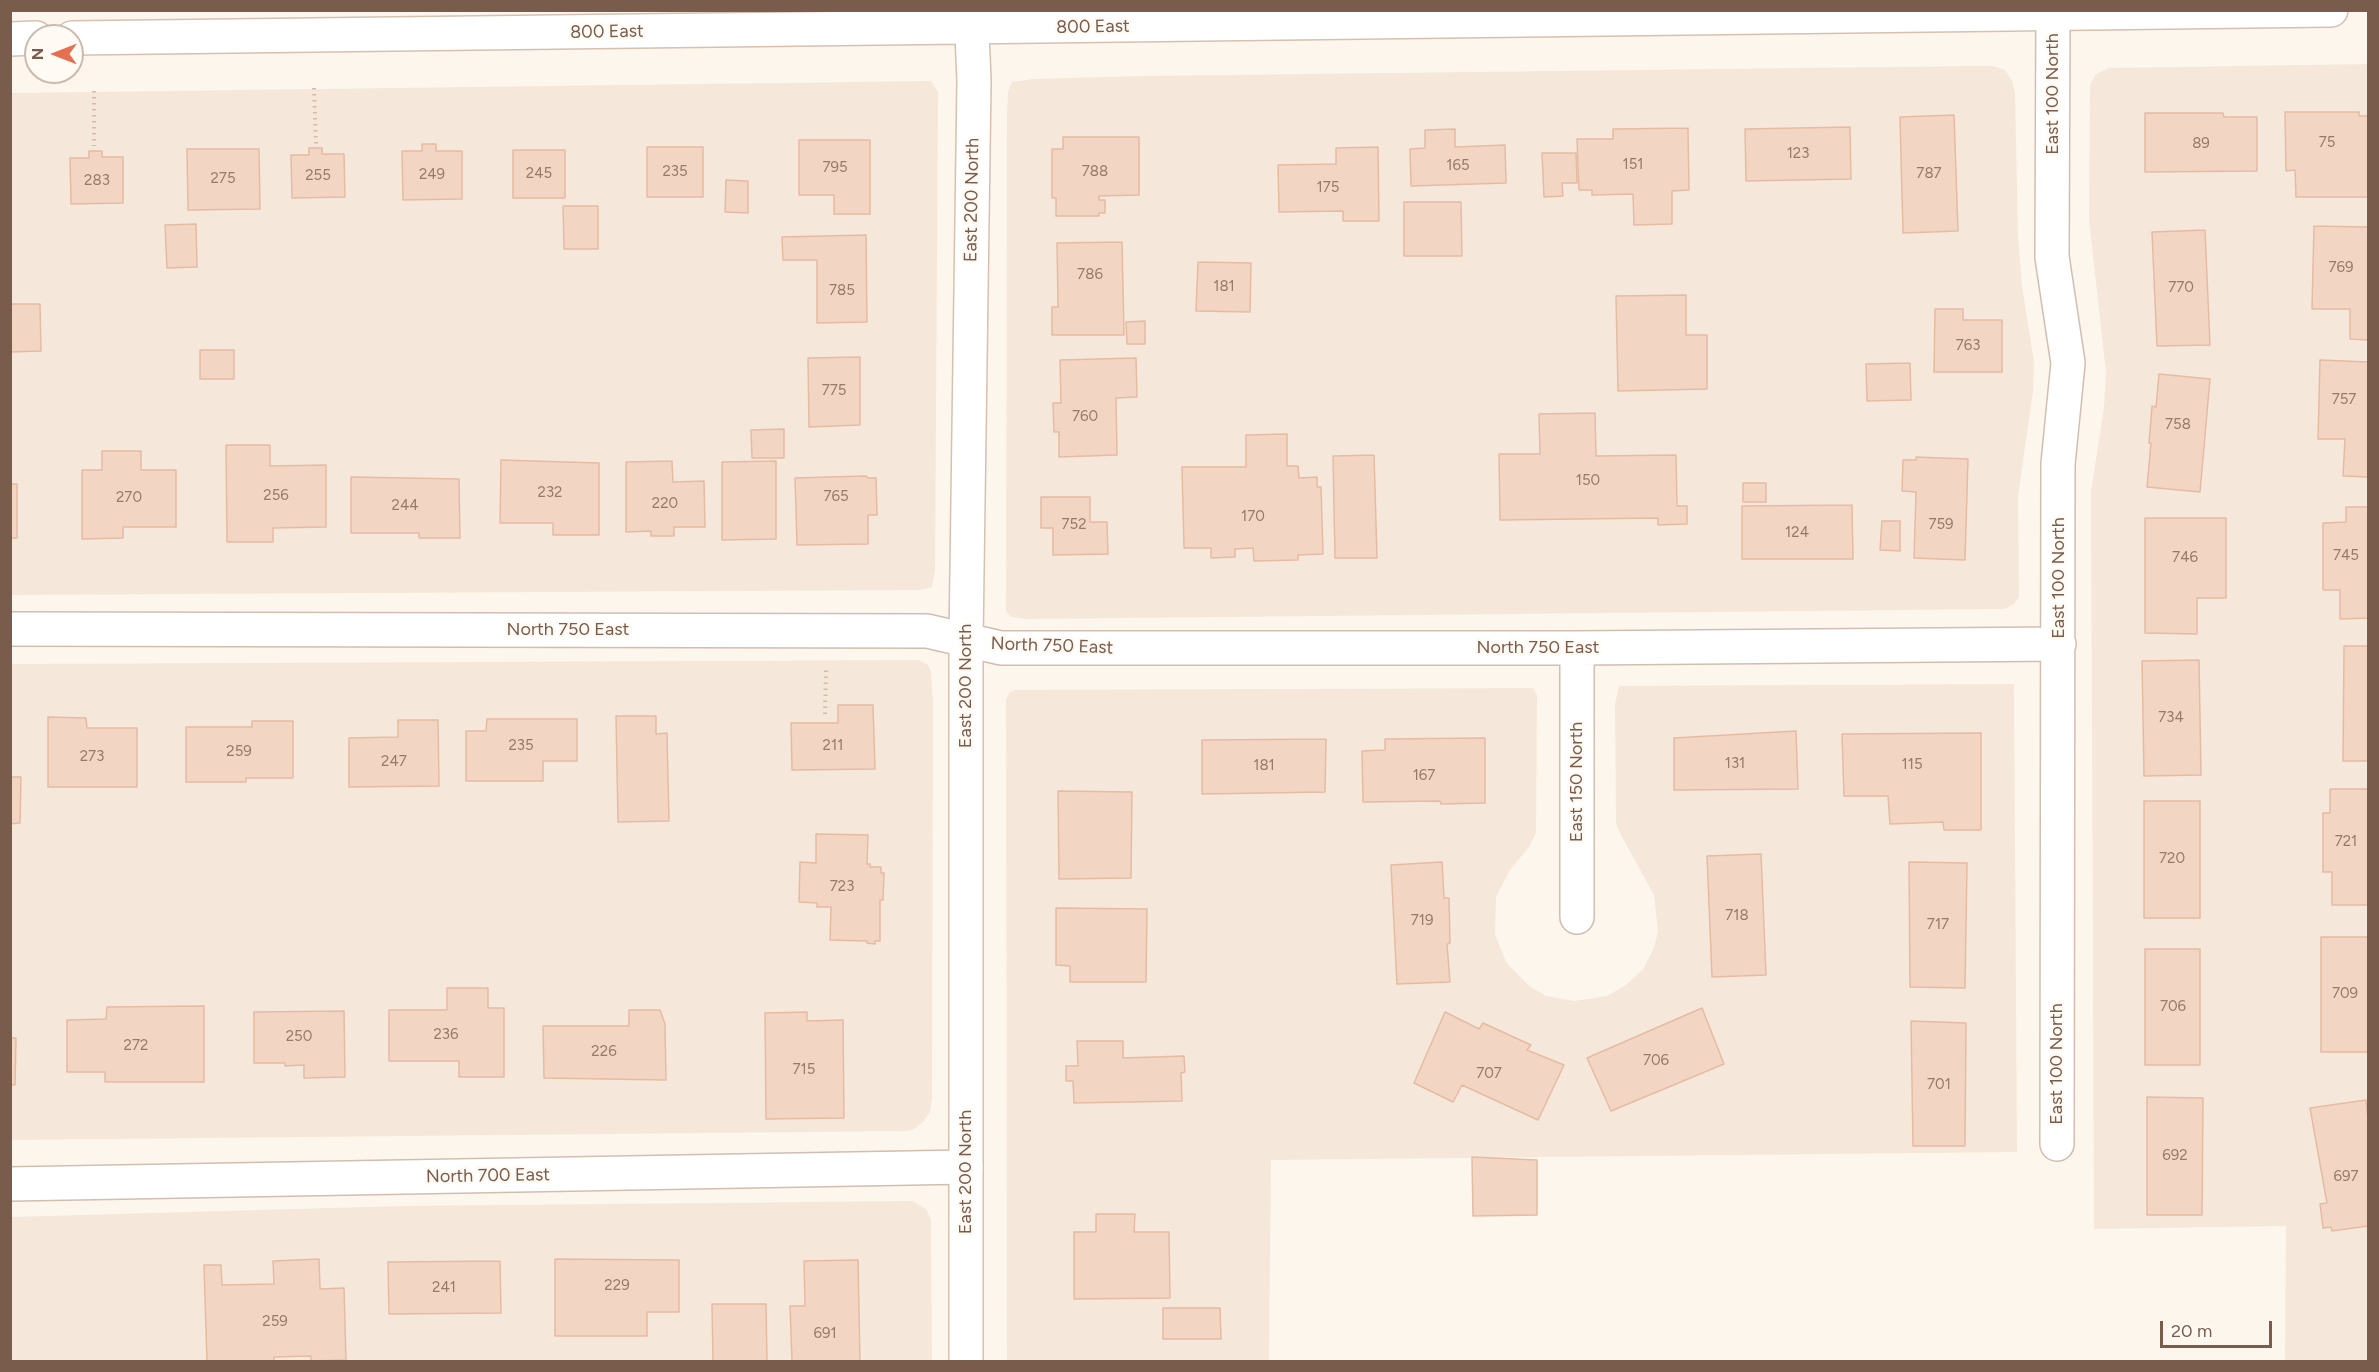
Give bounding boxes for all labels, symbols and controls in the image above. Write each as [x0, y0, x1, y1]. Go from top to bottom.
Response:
street label: 800 East [1056, 16, 1130, 38]
street label: 800 East [570, 21, 644, 43]
north arrow [24, 24, 84, 84]
street label: East 100 North [2042, 33, 2064, 155]
text: N [28, 48, 47, 60]
house number: 75 [2319, 134, 2335, 152]
house number: 89 [2192, 135, 2210, 153]
street label: East 200 North [960, 138, 984, 262]
house number: 123 [1787, 145, 1809, 163]
house number: 151 [1622, 156, 1644, 174]
house number: 165 [1446, 157, 1470, 175]
house number: 795 [822, 159, 848, 177]
house number: 235 [662, 163, 688, 181]
house number: 788 [1082, 163, 1108, 181]
house number: 245 [526, 165, 552, 183]
house number: 787 [1916, 165, 1942, 183]
house number: 249 [419, 166, 445, 184]
house number: 255 [305, 167, 331, 185]
house number: 275 [210, 170, 236, 188]
house number: 283 [84, 172, 110, 190]
house number: 175 [1317, 179, 1339, 197]
house number: 769 [2328, 259, 2354, 277]
house number: 786 [1077, 266, 1103, 284]
house number: 181 [1213, 278, 1235, 296]
house number: 770 [2168, 279, 2194, 297]
house number: 785 [829, 282, 855, 300]
house number: 763 [1956, 337, 1980, 355]
house number: 775 [822, 382, 846, 400]
house number: 757 [2332, 391, 2356, 409]
house number: 760 [1072, 408, 1098, 426]
house number: 758 [2165, 416, 2191, 434]
house number: 150 [1576, 472, 1600, 490]
house number: 232 [538, 484, 562, 502]
house number: 256 [263, 487, 289, 505]
house number: 765 [823, 488, 849, 506]
house number: 270 [116, 489, 142, 507]
house number: 220 [652, 495, 678, 513]
house number: 244 [391, 497, 419, 515]
house number: 170 [1241, 508, 1265, 526]
house number: 752 [1061, 516, 1087, 534]
house number: 759 [1928, 516, 1954, 534]
street label: East 100 North [2048, 517, 2070, 639]
house number: 124 [1785, 524, 1809, 542]
house number: 745 [2333, 547, 2359, 565]
house number: 746 [2172, 549, 2198, 567]
street label: North 750 East [507, 619, 629, 641]
street label: East 200 North [955, 624, 977, 748]
street label: North 750 East [990, 633, 1114, 659]
street label: North 750 East [1477, 637, 1599, 659]
house number: 734 [2158, 709, 2184, 727]
street label: East 150 North [1566, 722, 1588, 842]
house number: 235 [508, 737, 534, 755]
house number: 211 [823, 737, 843, 755]
house number: 259 [226, 743, 252, 761]
house number: 273 [80, 748, 104, 766]
house number: 247 [381, 753, 407, 771]
house number: 131 [1725, 755, 1745, 773]
house number: 115 [1901, 756, 1923, 774]
house number: 181 [1253, 757, 1275, 775]
house number: 167 [1413, 767, 1435, 785]
house number: 721 [2335, 833, 2357, 851]
house number: 720 [2159, 850, 2185, 868]
house number: 723 [830, 878, 854, 896]
house number: 718 [1725, 907, 1749, 925]
house number: 719 [1411, 912, 1433, 930]
house number: 717 [1927, 916, 1949, 934]
house number: 709 [2332, 985, 2358, 1003]
house number: 706 [2160, 998, 2186, 1016]
street label: East 100 North [2046, 1003, 2068, 1125]
house number: 236 [433, 1026, 459, 1044]
house number: 250 [286, 1028, 312, 1046]
house number: 272 [124, 1037, 148, 1055]
house number: 226 [591, 1043, 617, 1061]
house number: 706 [1643, 1052, 1669, 1070]
house number: 715 [793, 1061, 815, 1079]
house number: 707 [1476, 1065, 1502, 1083]
house number: 701 [1927, 1076, 1951, 1094]
street label: East 200 North [955, 1110, 977, 1234]
house number: 692 [2162, 1147, 2188, 1165]
street label: North 700 East [426, 1164, 550, 1188]
house number: 697 [2333, 1168, 2359, 1186]
house number: 229 [604, 1277, 630, 1295]
house number: 241 [432, 1279, 456, 1297]
scale bar [2163, 1309, 2276, 1347]
house number: 259 [262, 1313, 288, 1331]
text: 20 m [2171, 1320, 2212, 1342]
house number: 691 [813, 1325, 837, 1343]

